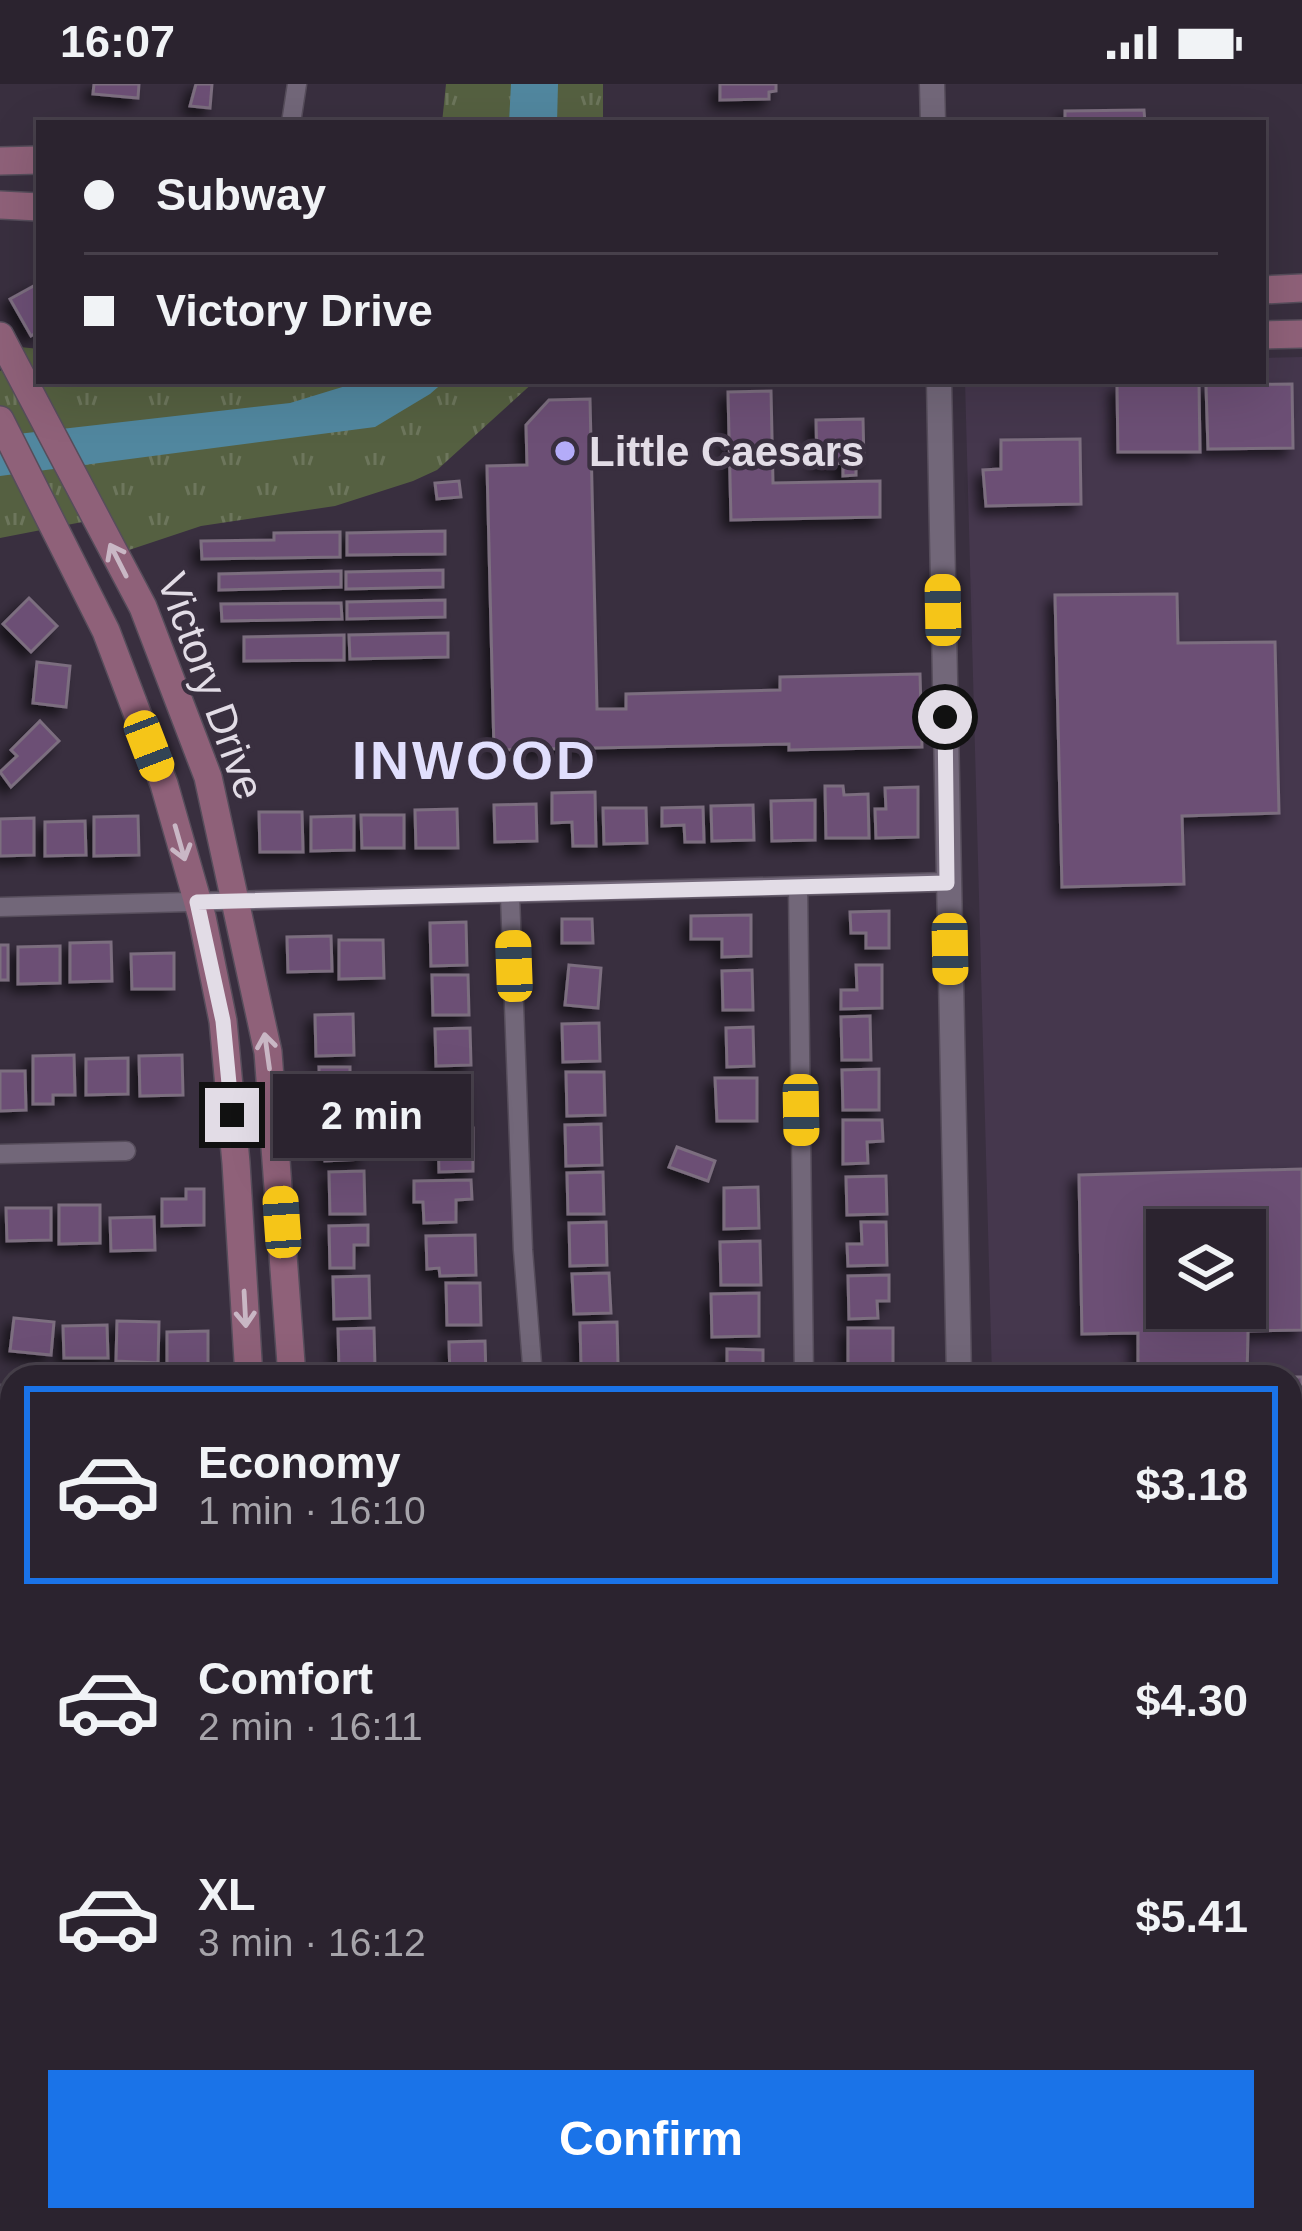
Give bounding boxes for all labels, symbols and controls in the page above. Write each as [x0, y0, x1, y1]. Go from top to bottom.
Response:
text: 16:07 [60, 16, 175, 67]
text: Subway [156, 169, 326, 220]
text: Victory Drive [156, 285, 433, 336]
place label: Little Caesars [589, 428, 864, 475]
marker: Little Caesars [552, 438, 578, 464]
one-way arrow [106, 542, 129, 578]
street label: Victory Drive [148, 566, 274, 806]
car [924, 574, 962, 646]
route start [918, 690, 972, 744]
car [119, 706, 179, 786]
district label: INWOOD [352, 730, 598, 790]
one-way arrow [171, 823, 193, 861]
car [931, 913, 969, 985]
car [495, 929, 533, 1003]
one-way arrow [255, 1032, 278, 1071]
callout: 2 min [274, 1073, 472, 1157]
car [782, 1074, 820, 1146]
route end [205, 1088, 259, 1142]
text: 2 min [321, 1094, 423, 1137]
car [262, 1185, 302, 1259]
map controls [1146, 1209, 1266, 1329]
button: layers [1146, 1209, 1266, 1329]
one-way arrow [234, 1289, 257, 1328]
icon: car [54, 1431, 162, 1539]
text: Economy [198, 1437, 401, 1488]
text: $3.18 [1135, 1459, 1248, 1510]
text: 1 min · 16:10 [198, 1489, 426, 1532]
icon: car [54, 1647, 162, 1755]
text: Comfort [198, 1653, 373, 1704]
text: $4.30 [1135, 1675, 1248, 1726]
text: 2 min · 16:11 [198, 1705, 423, 1748]
icon: car [54, 1863, 162, 1971]
text: XL [198, 1869, 256, 1920]
text: $5.41 [1135, 1891, 1248, 1942]
text: 3 min · 16:12 [198, 1921, 426, 1964]
button: Confirm [48, 2070, 1254, 2208]

